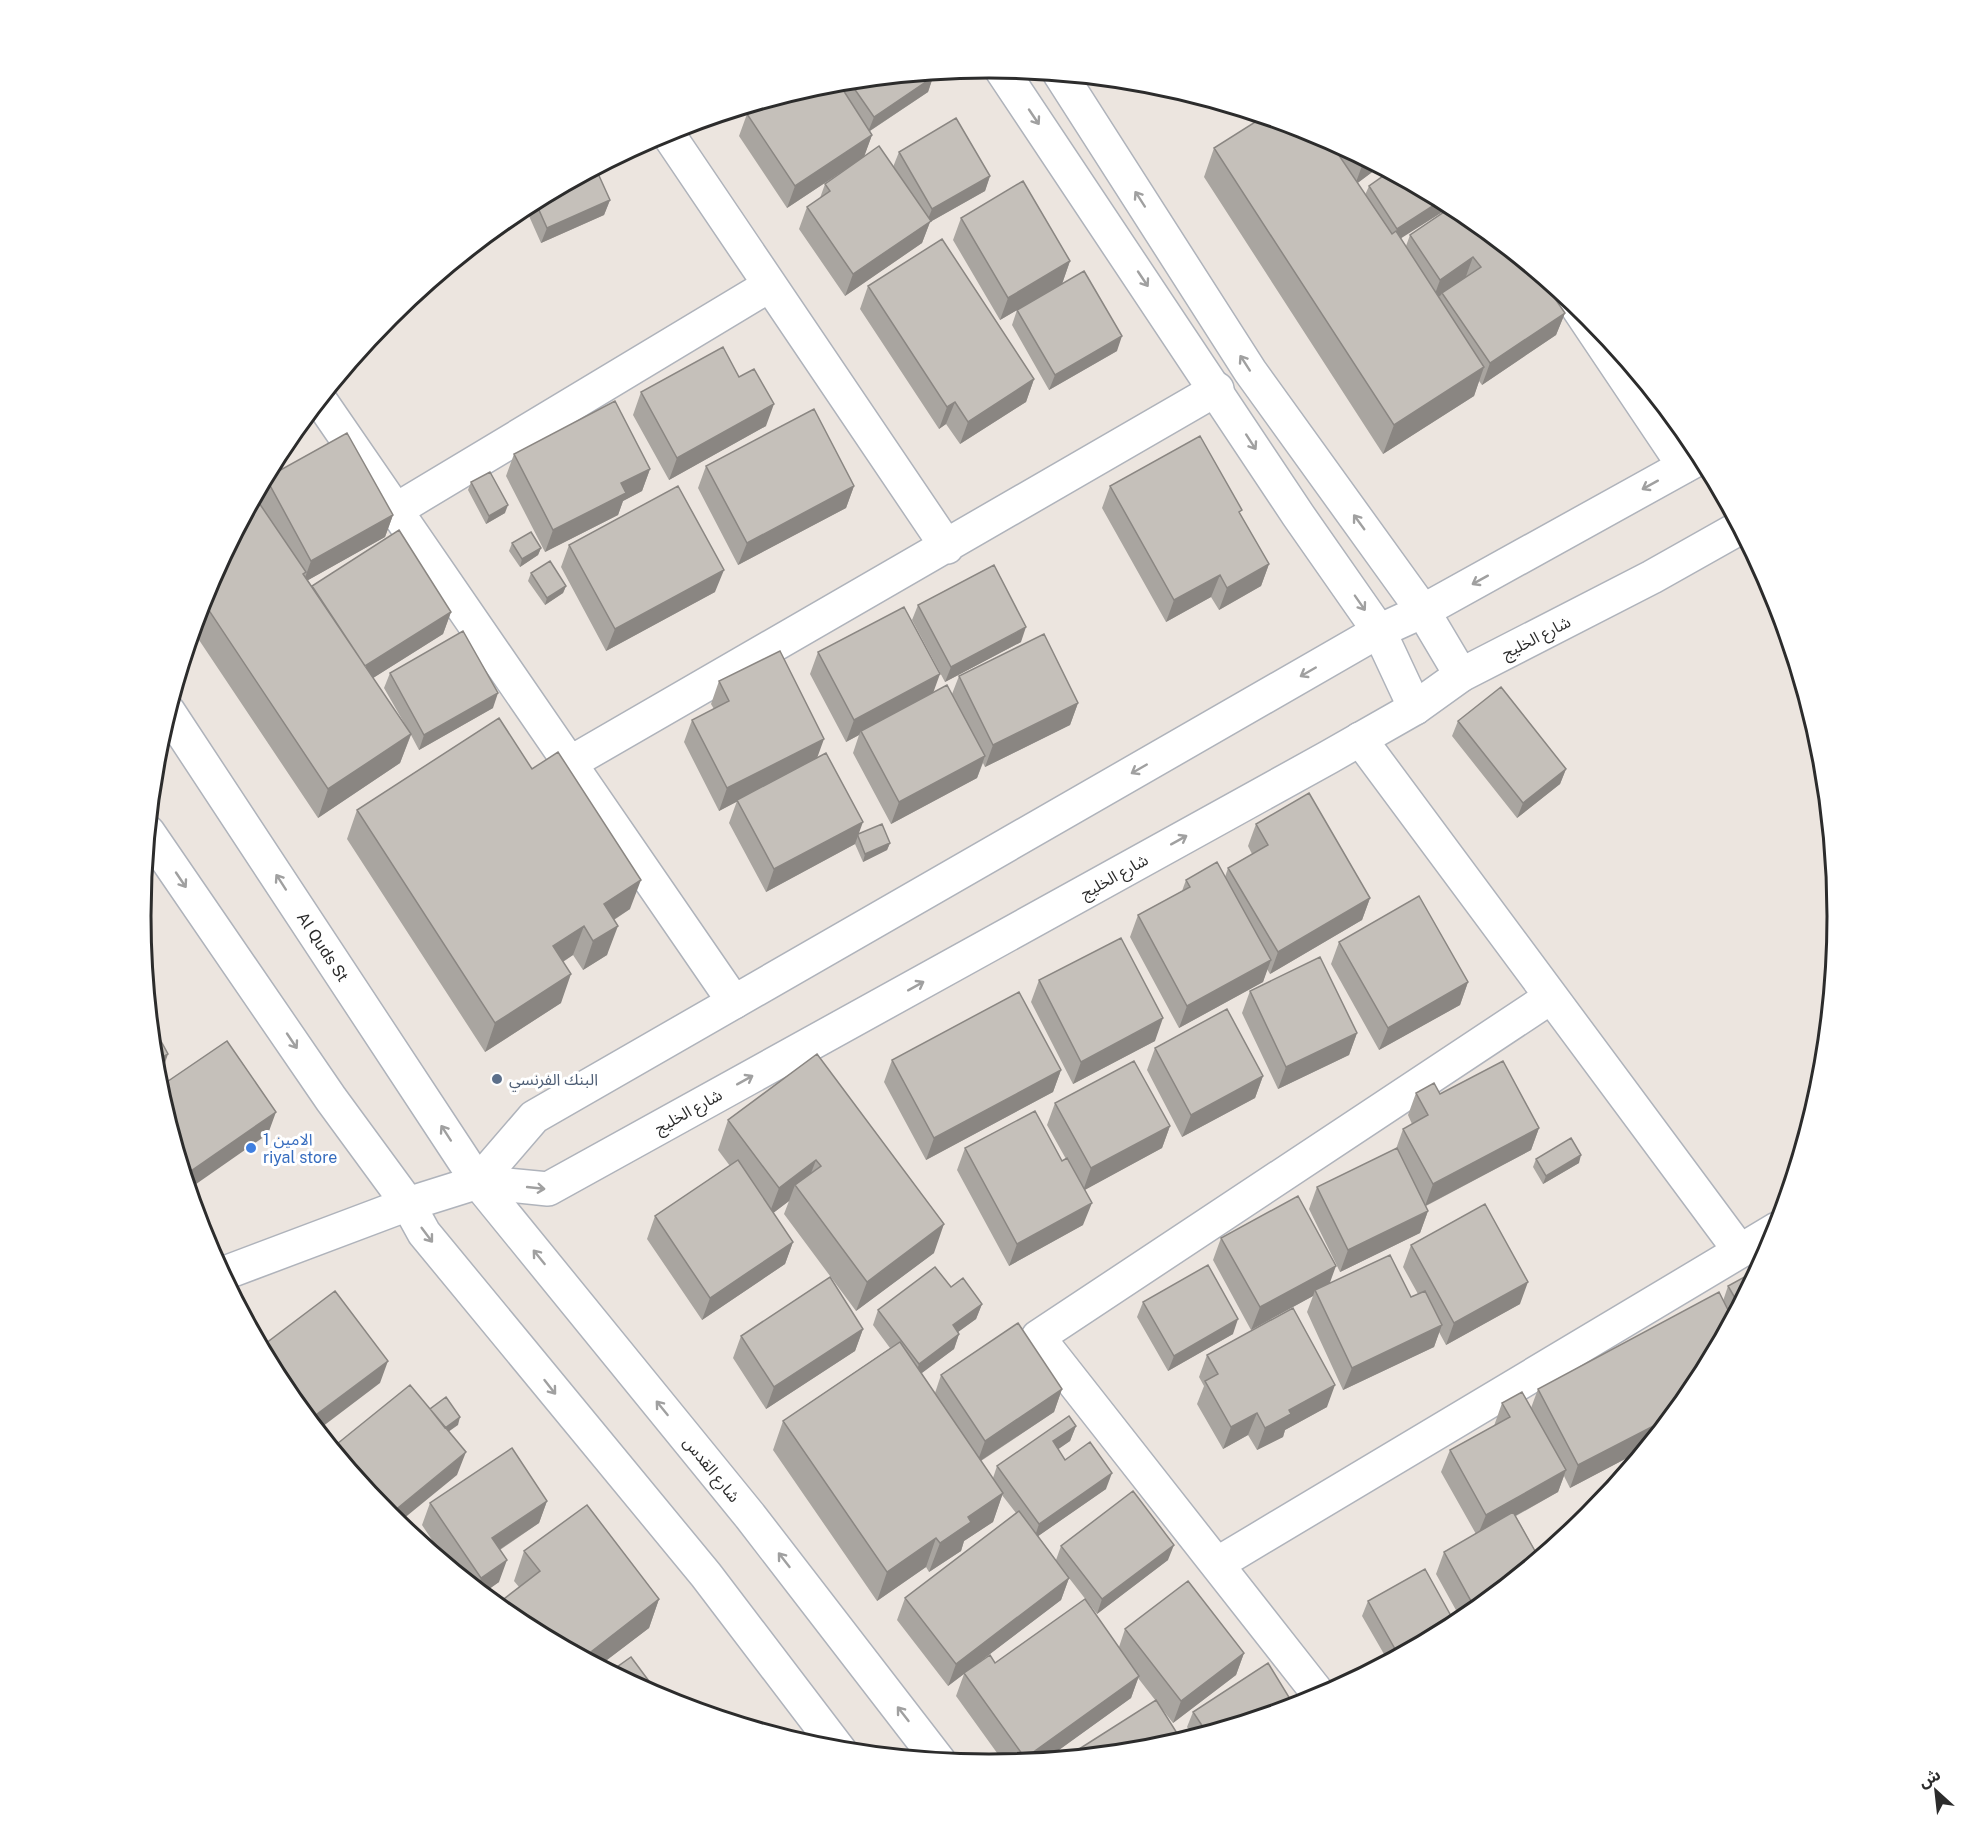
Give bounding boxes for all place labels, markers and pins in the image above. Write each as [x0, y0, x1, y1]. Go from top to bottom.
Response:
place label: البنك الفرنسي [509, 1070, 598, 1092]
marker: البنك الفرنسي [490, 1072, 504, 1086]
place label: الامين 1 riyal store [263, 1130, 337, 1167]
marker: الامين 1 riyal store [244, 1141, 258, 1155]

